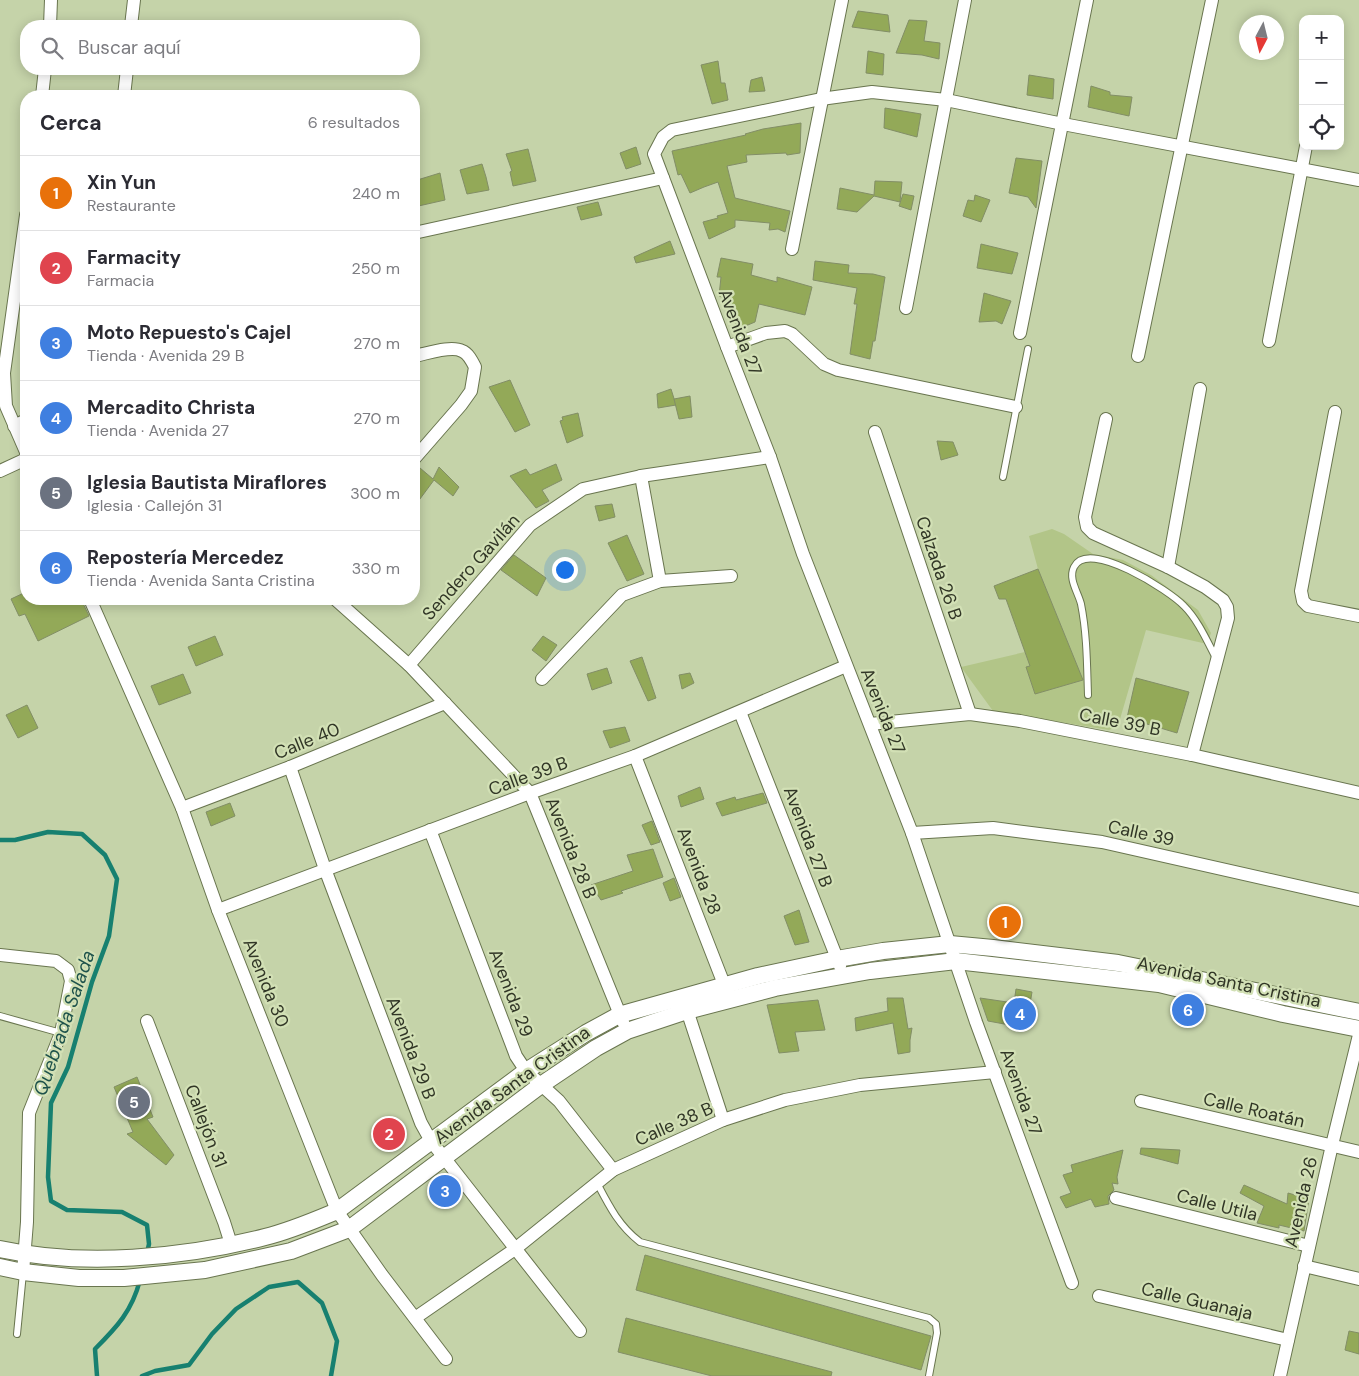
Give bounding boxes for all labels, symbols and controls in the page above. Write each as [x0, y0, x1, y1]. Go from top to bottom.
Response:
north arrow [1239, 15, 1284, 60]
map controls [1299, 15, 1344, 150]
button: + [1299, 15, 1344, 60]
search box [20, 20, 420, 75]
icon: search [38, 34, 66, 62]
text: Buscar aquí [78, 35, 181, 60]
button: − [1299, 60, 1344, 105]
button: locate [1299, 105, 1344, 150]
text: Cerca [40, 109, 102, 137]
text: 6 resultados [308, 112, 400, 133]
text: Xin Yun [87, 170, 156, 195]
text: 1 [53, 183, 59, 204]
text: 240 m [352, 183, 400, 204]
text: Restaurante [87, 195, 176, 216]
text: Farmacity [87, 245, 181, 270]
text: 2 [51, 258, 61, 279]
text: 250 m [352, 258, 400, 279]
text: Farmacia [87, 270, 154, 291]
street label: Avenida 27 [713, 285, 767, 379]
text: Moto Repuesto's Cajel [87, 320, 291, 345]
text: 3 [51, 333, 61, 354]
text: 270 m [353, 333, 400, 354]
text: Tienda · Avenida 29 B [87, 345, 244, 366]
text: Mercadito Christa [87, 395, 255, 420]
text: 4 [51, 408, 61, 429]
text: 270 m [353, 408, 400, 429]
text: Tienda · Avenida 27 [87, 420, 229, 441]
text: Iglesia Bautista Miraflores [87, 470, 327, 495]
text: 5 [51, 483, 61, 504]
text: 300 m [350, 483, 400, 504]
text: Iglesia · Callejón 31 [87, 495, 222, 516]
street label: Sendero Gavilán [417, 509, 525, 625]
street label: Calzada 26 B [910, 513, 968, 623]
text: Repostería Mercedez [87, 545, 284, 570]
your location [552, 557, 578, 583]
text: 6 [51, 558, 61, 579]
text: 330 m [352, 558, 400, 579]
text: Tienda · Avenida Santa Cristina [87, 570, 315, 591]
street label: Avenida 27 [855, 665, 911, 757]
street label: Calle 39 B [1077, 702, 1163, 742]
street label: Calle 40 [271, 717, 343, 765]
street label: Calle 39 B [485, 751, 571, 801]
street label: Avenida 27 B [778, 783, 838, 891]
street label: Avenida 28 B [540, 794, 602, 902]
street label: Calle 39 [1106, 814, 1176, 852]
street label: Avenida 28 [671, 824, 727, 918]
pin: 1 [989, 903, 1021, 941]
street label: Avenida 30 [237, 935, 295, 1031]
street label: Avenida 29 [483, 946, 539, 1040]
water label: Quebrada Salada [27, 947, 101, 1099]
street label: Avenida Santa Cristina [1135, 951, 1323, 1013]
pin: 6 [1172, 991, 1204, 1029]
street label: Avenida 29 B [380, 993, 442, 1103]
pin: 4 [1004, 995, 1036, 1033]
street label: Avenida Santa Cristina [429, 1020, 595, 1150]
street label: Avenida 27 [994, 1045, 1048, 1139]
street label: Callejón 31 [179, 1081, 233, 1171]
pin: 5 [118, 1083, 150, 1121]
street label: Calle Roatán [1201, 1087, 1307, 1133]
street label: Calle 38 B [631, 1096, 717, 1152]
pin: 2 [373, 1115, 405, 1153]
street label: Avenida 26 [1279, 1154, 1323, 1250]
pin: 3 [429, 1172, 461, 1210]
street label: Calle Utila [1174, 1183, 1260, 1227]
street label: Calle Guanaja [1139, 1277, 1255, 1325]

